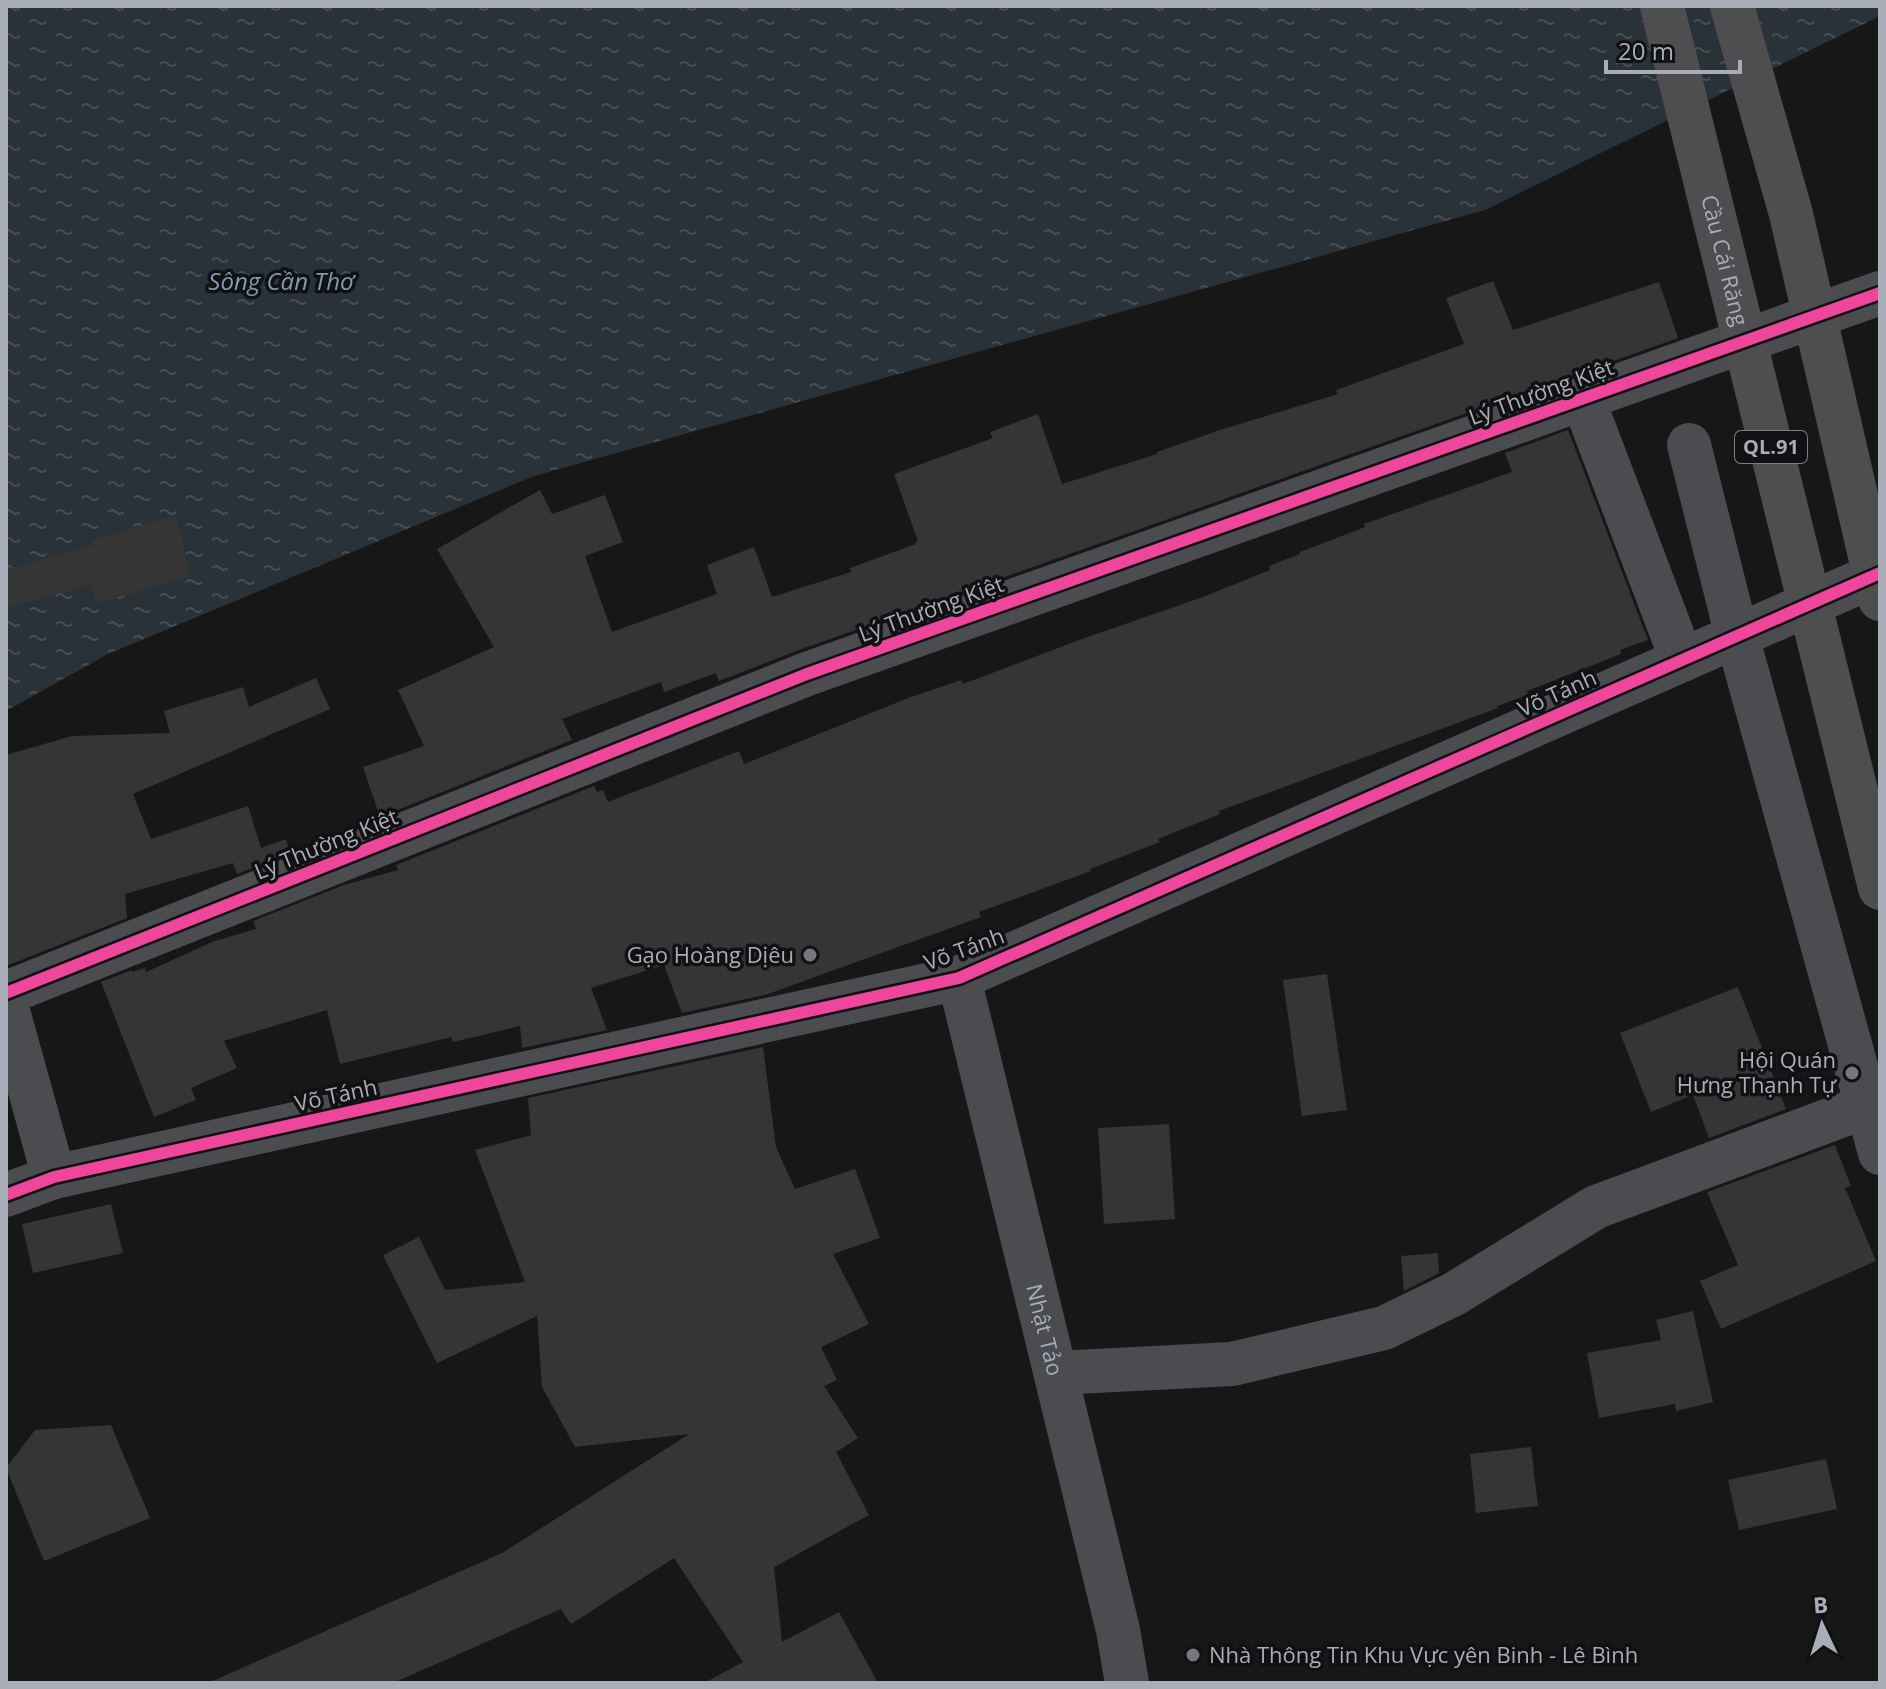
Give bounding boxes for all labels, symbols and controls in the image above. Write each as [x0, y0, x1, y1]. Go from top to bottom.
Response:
scale bar [1606, 24, 1740, 74]
text: 20 m [1618, 34, 1674, 67]
street label: Cầu Cái Răng [1695, 191, 1756, 329]
water label: Sông Cần Thơ [208, 264, 356, 297]
street label: Lý Thường Kiệt [1464, 351, 1617, 431]
road number: QL.91 [1735, 431, 1807, 463]
street label: Lý Thường Kiệt [854, 568, 1007, 648]
street label: Võ Tánh [1512, 661, 1601, 723]
street label: Lý Thường Kiệt [249, 801, 402, 885]
street label: Võ Tánh [919, 920, 1008, 976]
place label: Gạo Hoàng Dịêu [627, 939, 794, 969]
marker: Gạo Hoàng Dịêu [801, 946, 819, 964]
place label: Hội Quán Hưng Thạnh Tự [1677, 1044, 1837, 1099]
marker: Hội Quán Hưng Thạnh Tự [1843, 1064, 1861, 1082]
street label: Võ Tánh [292, 1071, 380, 1117]
street label: Nhật Tảo [1020, 1280, 1071, 1378]
north arrow [1782, 1585, 1862, 1665]
text: B [1812, 1589, 1829, 1620]
place label: Nhà Thông Tin Khu Vực yên Binh - Lê Bình [1209, 1639, 1638, 1669]
marker: Nhà Thông Tin Khu Vực yên Binh - Lê Bình [1184, 1646, 1202, 1664]

